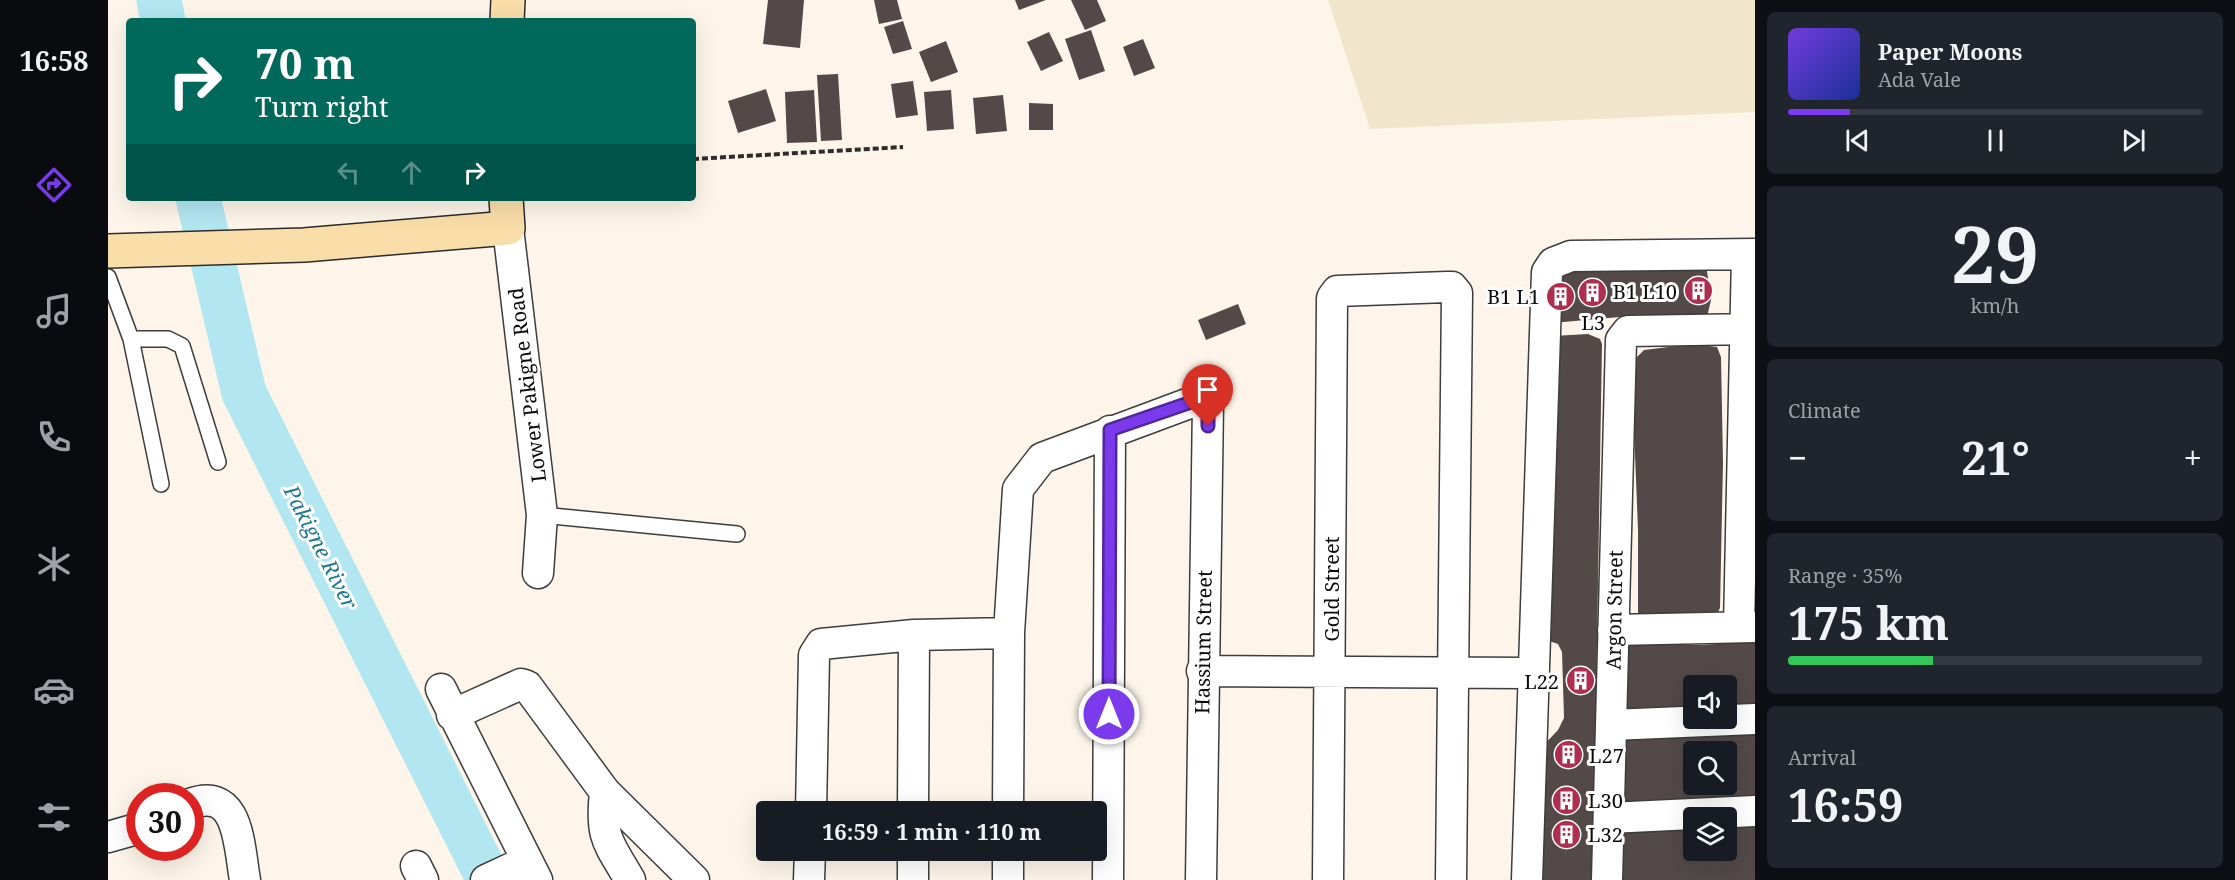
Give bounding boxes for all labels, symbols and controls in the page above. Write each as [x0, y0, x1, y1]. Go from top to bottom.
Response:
text: 70 m [255, 34, 355, 91]
text: Paper Moons [1878, 36, 2022, 66]
text: 16:58 [19, 42, 89, 79]
icon: right [156, 42, 234, 120]
text: Ada Vale [1878, 66, 1961, 93]
text: Turn right [255, 88, 388, 125]
icon: previous [1841, 124, 1874, 157]
icon: pause [1979, 124, 2012, 157]
icon: next [2117, 124, 2150, 157]
icon: left [332, 156, 365, 189]
icon: ahead [395, 156, 428, 189]
icon: right [458, 156, 491, 189]
icon: directions [33, 164, 75, 206]
text: 29 [1951, 200, 2039, 306]
building icon: B1 L10 [1682, 275, 1714, 307]
building icon: L3 [1577, 276, 1609, 308]
place label: B1 L10 [1613, 278, 1677, 305]
building icon: B1 L1 [1545, 280, 1577, 312]
place label: B1 L1 [1487, 283, 1540, 310]
street label: Lower Pakigne Road [502, 286, 552, 484]
icon: music [33, 290, 75, 332]
text: km/h [1970, 292, 2020, 319]
place label: L3 [1581, 309, 1605, 336]
pin [1182, 364, 1233, 426]
icon: arrive [1191, 373, 1224, 406]
text: Climate [1788, 397, 1861, 424]
icon: phone [33, 416, 75, 458]
text: 21° [1961, 427, 2030, 488]
text: − [1788, 435, 1807, 480]
text: + [2184, 435, 2202, 480]
water label: Pakigne River [277, 479, 364, 614]
street label: Gold Street [1318, 536, 1345, 642]
icon: climate [33, 543, 75, 585]
street label: Argon Street [1599, 550, 1629, 670]
text: Range · 35% [1788, 562, 1902, 589]
street label: Hassium Street [1188, 570, 1218, 714]
text: 175 km [1788, 592, 1949, 653]
building icon: L22 [1564, 665, 1596, 697]
place label: L22 [1524, 668, 1559, 695]
icon: car [33, 669, 75, 711]
map controls [1683, 675, 1737, 861]
button: sound [1683, 675, 1737, 729]
position arrow [1077, 682, 1141, 746]
building icon: L27 [1552, 739, 1584, 771]
button: search [1683, 741, 1737, 795]
place label: L27 [1589, 742, 1624, 769]
text: Arrival [1788, 744, 1856, 771]
text: 16:59 [1788, 774, 1903, 835]
speed limit sign: 30 [126, 783, 204, 861]
building icon: L30 [1551, 784, 1583, 816]
place label: L30 [1588, 787, 1623, 814]
icon: filters [33, 796, 75, 838]
button: layers [1683, 807, 1737, 861]
text: 16:59 · 1 min · 110 m [822, 816, 1041, 846]
building icon: L32 [1551, 818, 1583, 850]
place label: L32 [1588, 821, 1623, 848]

